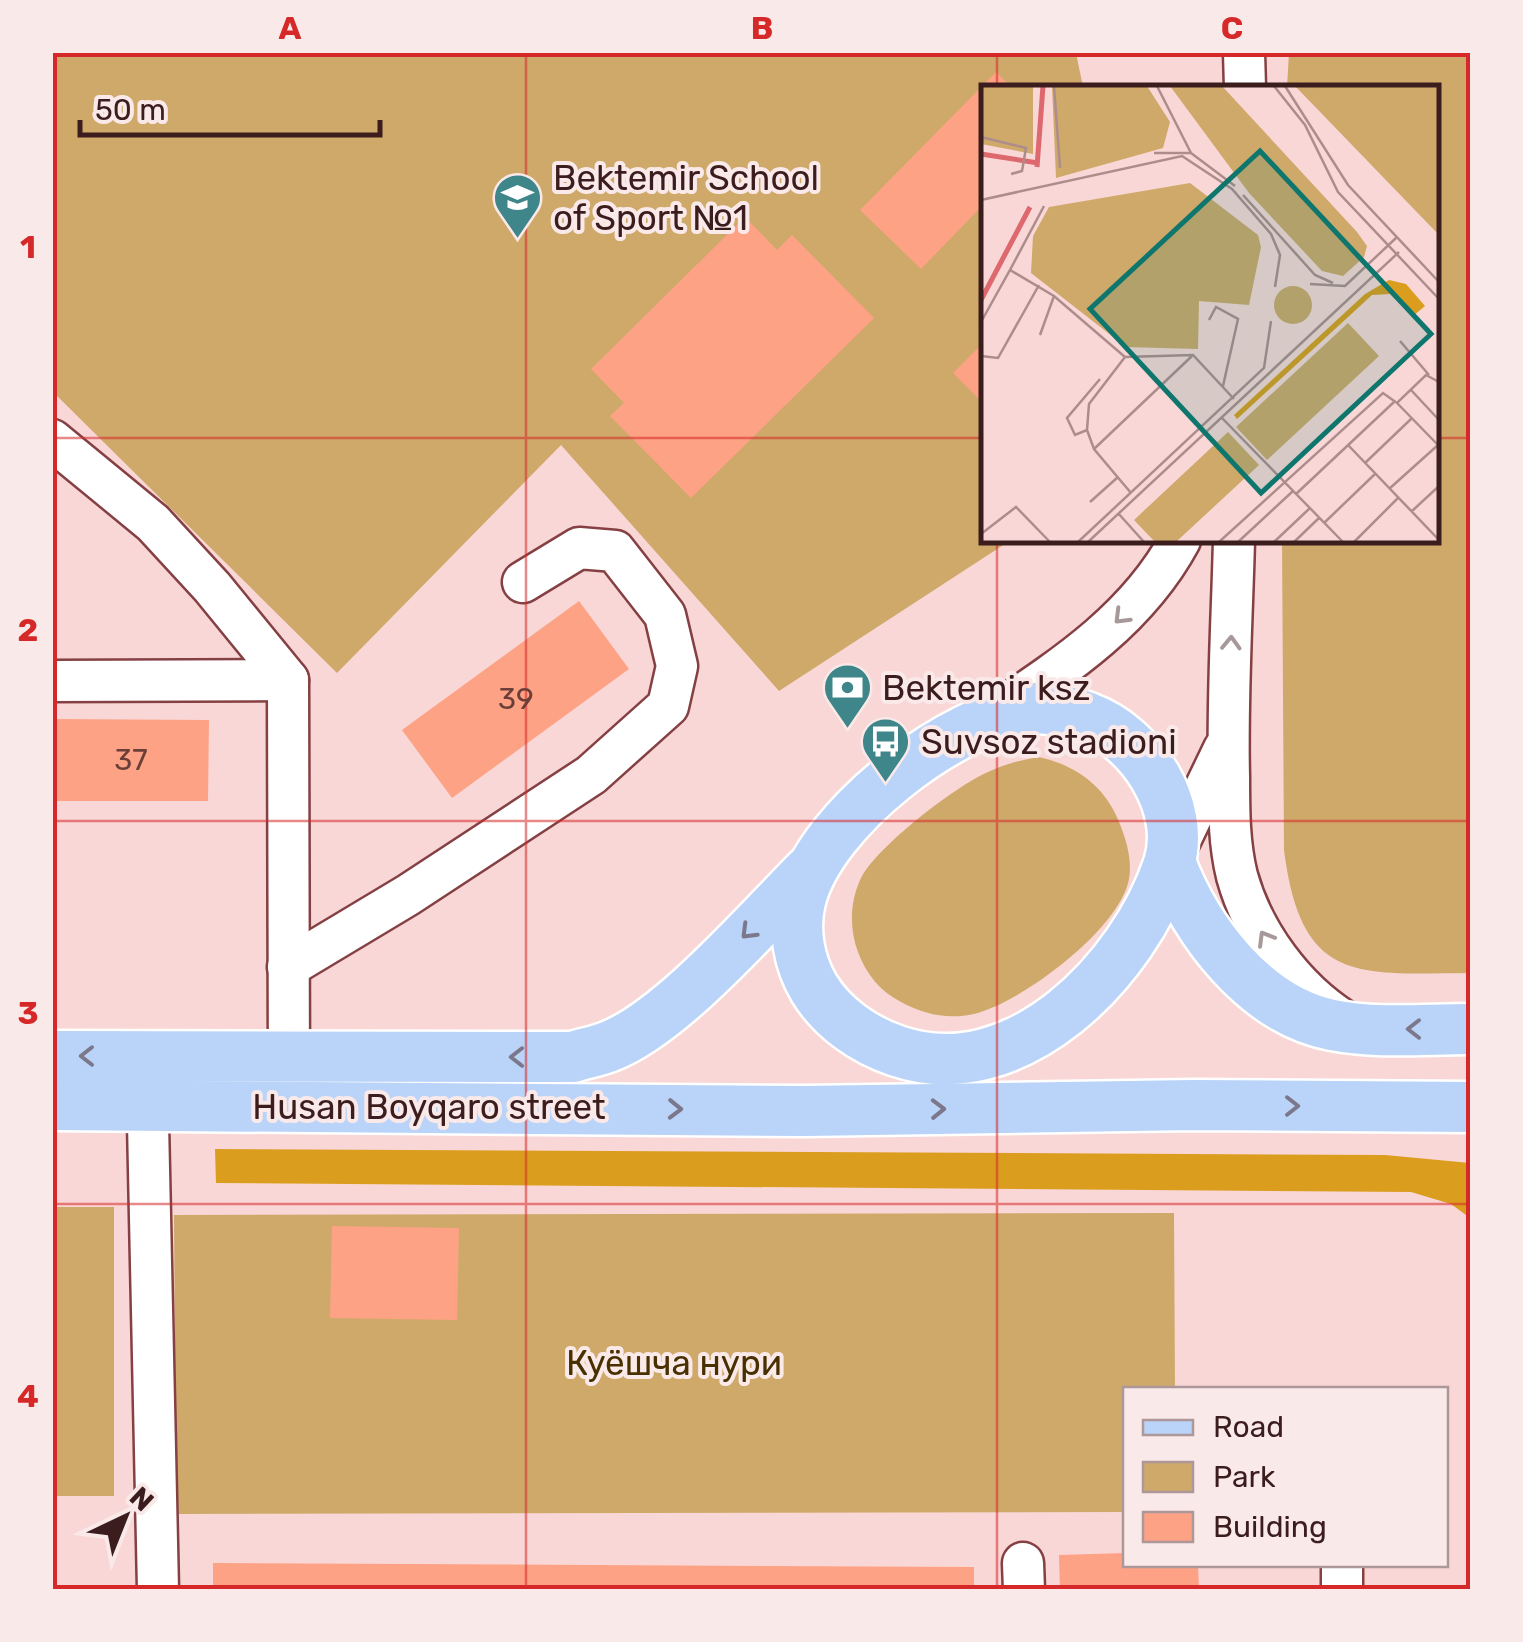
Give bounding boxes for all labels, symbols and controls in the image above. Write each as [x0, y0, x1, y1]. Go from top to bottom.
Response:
text: A [279, 9, 302, 47]
text: B [751, 9, 773, 47]
text: C [1221, 9, 1243, 47]
scale bar [80, 75, 380, 137]
inset map [981, 85, 1438, 542]
text: 50 m [95, 92, 166, 128]
place label: Bektemir School of Sport №1 [553, 157, 819, 239]
school or university icon: Bektemir School of Sport №1 [492, 172, 544, 240]
text: 1 [20, 228, 36, 266]
one-way arrow [1115, 605, 1133, 623]
text: 2 [18, 611, 38, 649]
one-way arrow [1220, 635, 1241, 651]
bank icon: Bektemir ksz [821, 662, 873, 730]
place label: Bektemir ksz [882, 667, 1090, 709]
house number: 39 [498, 681, 534, 717]
bus stop icon: Suvsoz stadioni [860, 716, 912, 784]
place label: Suvsoz stadioni [921, 721, 1177, 763]
house number: 37 [114, 742, 148, 778]
one-way arrow [741, 920, 759, 938]
one-way arrow [1258, 930, 1277, 948]
text: 3 [17, 994, 39, 1032]
one-way arrow [1406, 1018, 1422, 1040]
one-way arrow [78, 1046, 94, 1067]
one-way arrow [508, 1046, 524, 1068]
street label: Husan Boyqaro street [252, 1086, 606, 1128]
one-way arrow [1284, 1095, 1300, 1117]
one-way arrow [668, 1098, 683, 1120]
one-way arrow [930, 1098, 946, 1120]
park label: Куёшча нури [566, 1342, 782, 1384]
text: 4 [17, 1377, 39, 1415]
legend [1123, 1387, 1448, 1567]
text: Road [1213, 1409, 1284, 1445]
text: Park [1213, 1459, 1276, 1495]
north arrow [75, 1467, 175, 1567]
text: N [123, 1480, 160, 1518]
text: Building [1213, 1509, 1327, 1545]

